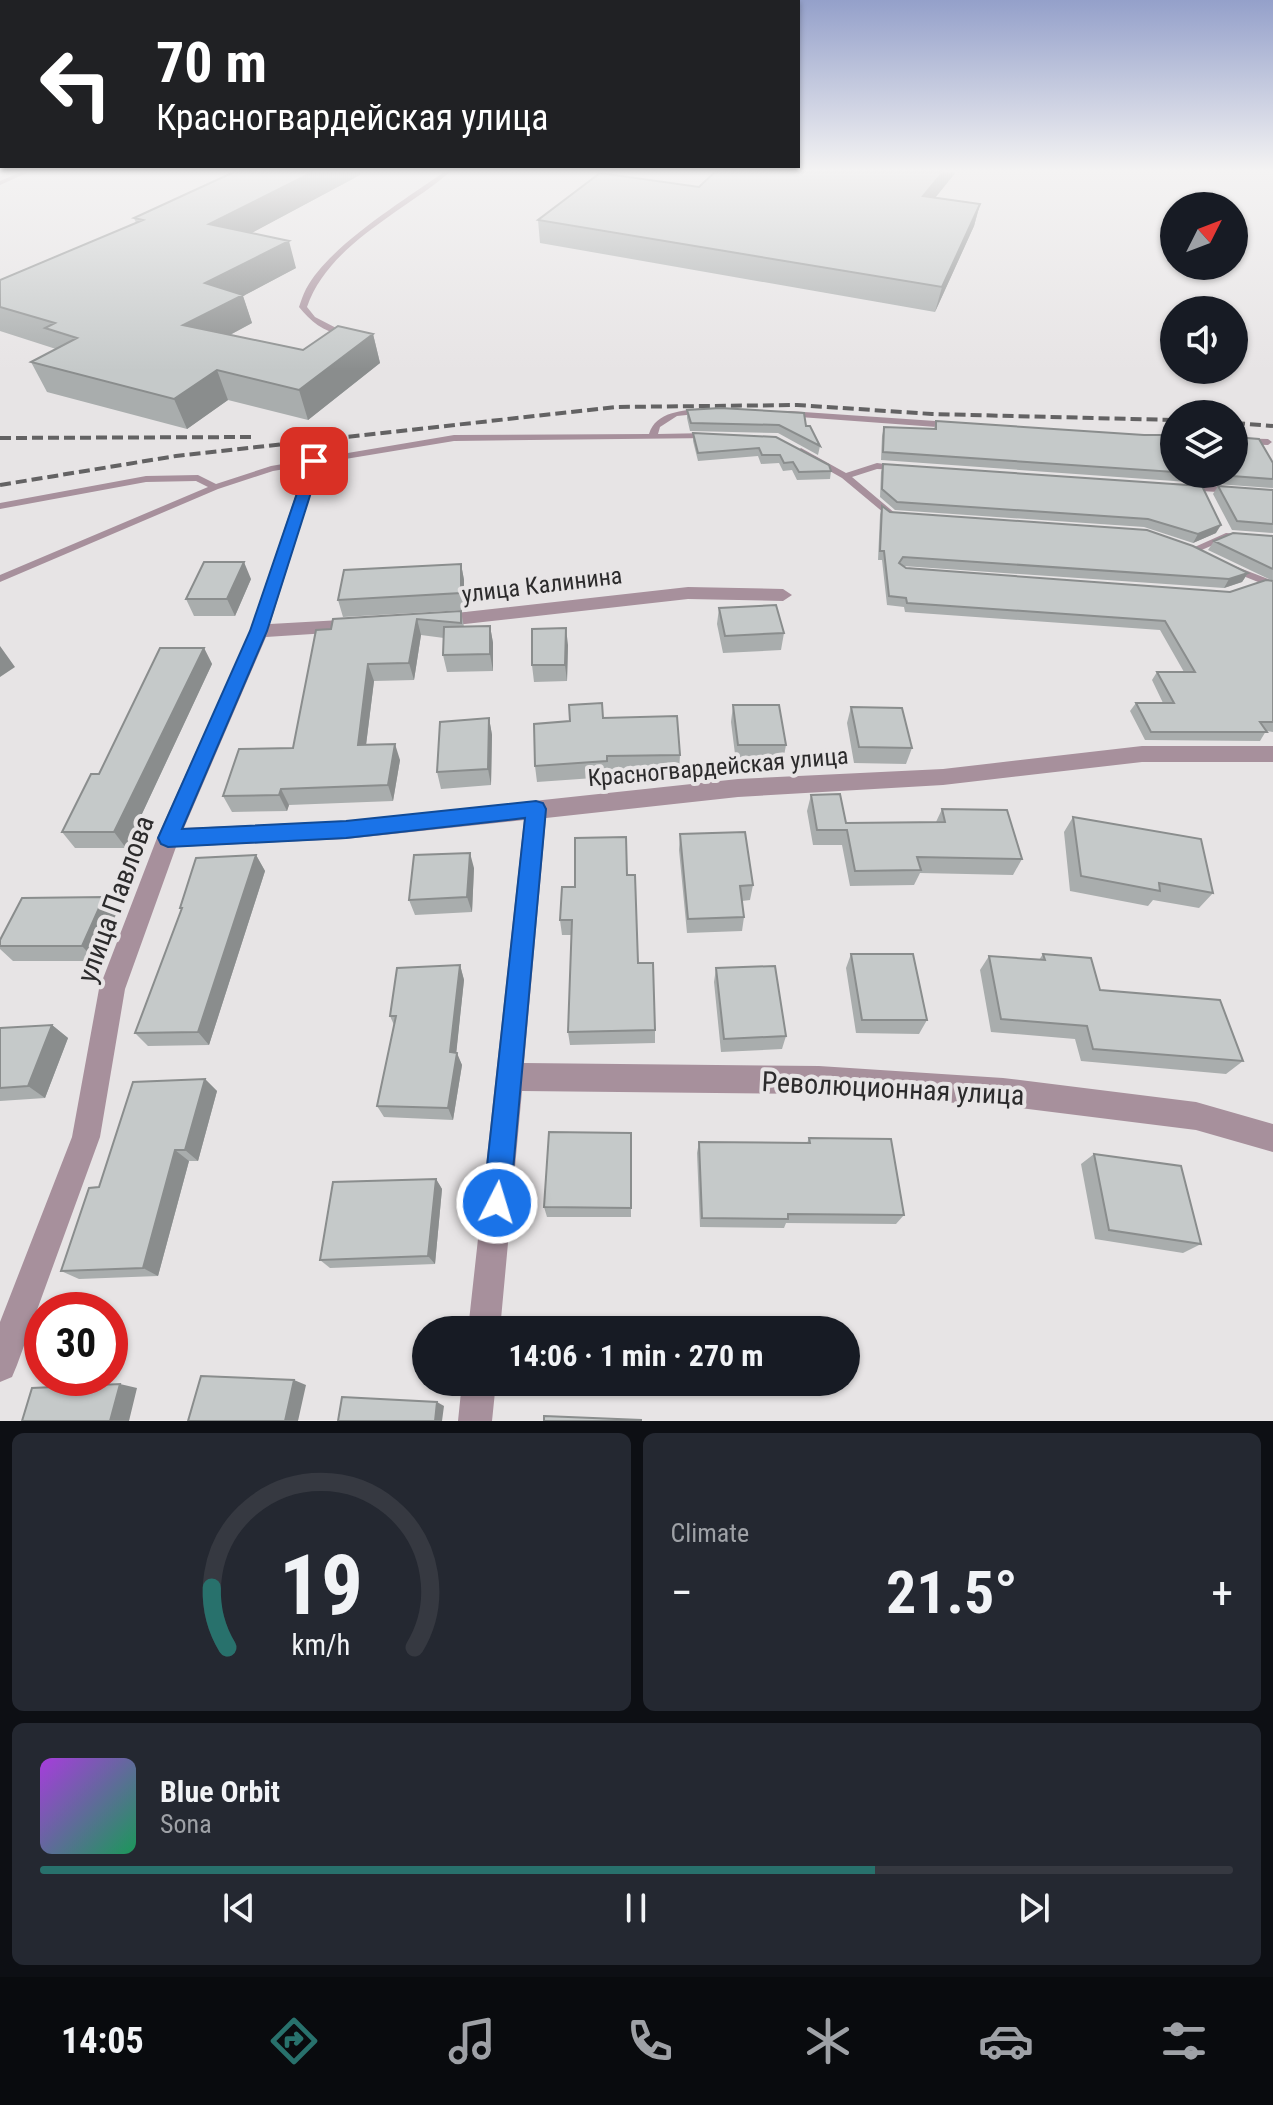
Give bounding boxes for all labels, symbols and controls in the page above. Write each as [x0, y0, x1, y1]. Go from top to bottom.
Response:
text: 70 m [156, 30, 267, 96]
icon: left [24, 32, 128, 136]
text: Красногвардейская улица [156, 97, 548, 139]
north arrow [1160, 192, 1248, 280]
map controls [1160, 192, 1248, 488]
button: sound [1160, 296, 1248, 384]
button: layers [1160, 400, 1248, 488]
pin [280, 427, 348, 495]
icon: arrive [292, 439, 336, 483]
street label: улица Калинина [460, 561, 624, 609]
street label: Красногвардейская улица [586, 742, 850, 792]
street label: улица Павлова [70, 811, 161, 987]
street label: Революционная улица [761, 1065, 1025, 1112]
position arrow [455, 1161, 539, 1245]
speed limit sign: 30 [24, 1292, 128, 1396]
text: 14:06 · 1 min · 270 m [509, 1338, 763, 1373]
text: Climate [671, 1518, 749, 1548]
text: 19 [279, 1537, 363, 1634]
text: 21.5° [886, 1557, 1018, 1628]
text: − [671, 1567, 693, 1619]
text: + [1211, 1567, 1233, 1619]
text: km/h [292, 1628, 351, 1662]
text: Blue Orbit [160, 1774, 280, 1809]
text: Sona [160, 1809, 212, 1839]
icon: previous [217, 1886, 261, 1930]
icon: pause [614, 1886, 658, 1930]
icon: next [1012, 1886, 1056, 1930]
icon: directions [266, 2013, 322, 2069]
icon: music [444, 2013, 500, 2069]
icon: phone [622, 2013, 678, 2069]
icon: climate [800, 2013, 856, 2069]
icon: car [978, 2013, 1034, 2069]
icon: filters [1156, 2013, 1212, 2069]
text: 14:05 [61, 2020, 144, 2062]

